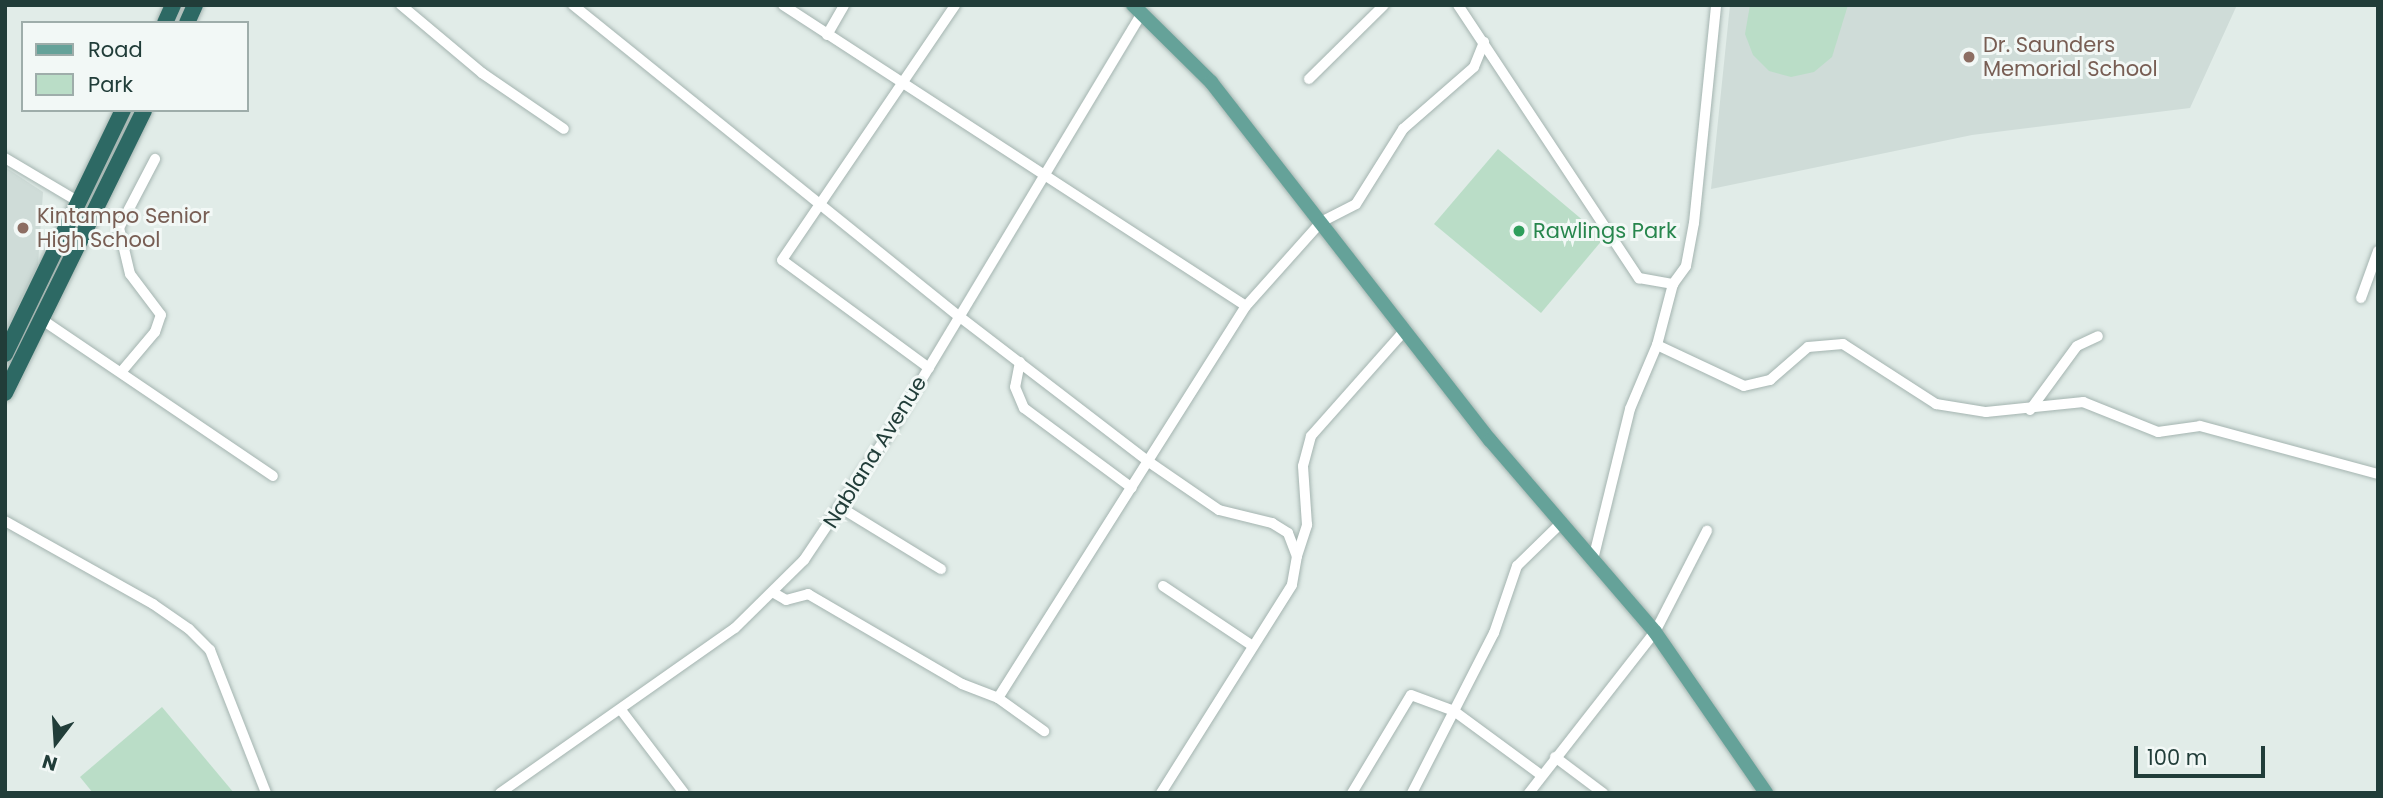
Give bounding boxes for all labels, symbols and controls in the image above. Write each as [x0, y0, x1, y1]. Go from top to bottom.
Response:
legend [21, 21, 248, 112]
place label: Dr. Saunders Memorial School [1983, 32, 2158, 82]
text: Road [88, 35, 143, 64]
marker: Dr. Saunders Memorial School [1961, 49, 1977, 65]
text: Park [88, 70, 133, 99]
place label: Kintampo Senior High School [37, 203, 210, 253]
place label: Rawlings Park [1533, 218, 1677, 244]
marker: Kintampo Senior High School [15, 220, 31, 236]
marker: Rawlings Park [1511, 223, 1527, 239]
street label: Nablana Avenue [818, 371, 932, 533]
north arrow [21, 707, 91, 777]
scale bar [2138, 732, 2269, 776]
text: 100 m [2147, 743, 2207, 772]
text: N [39, 748, 61, 778]

